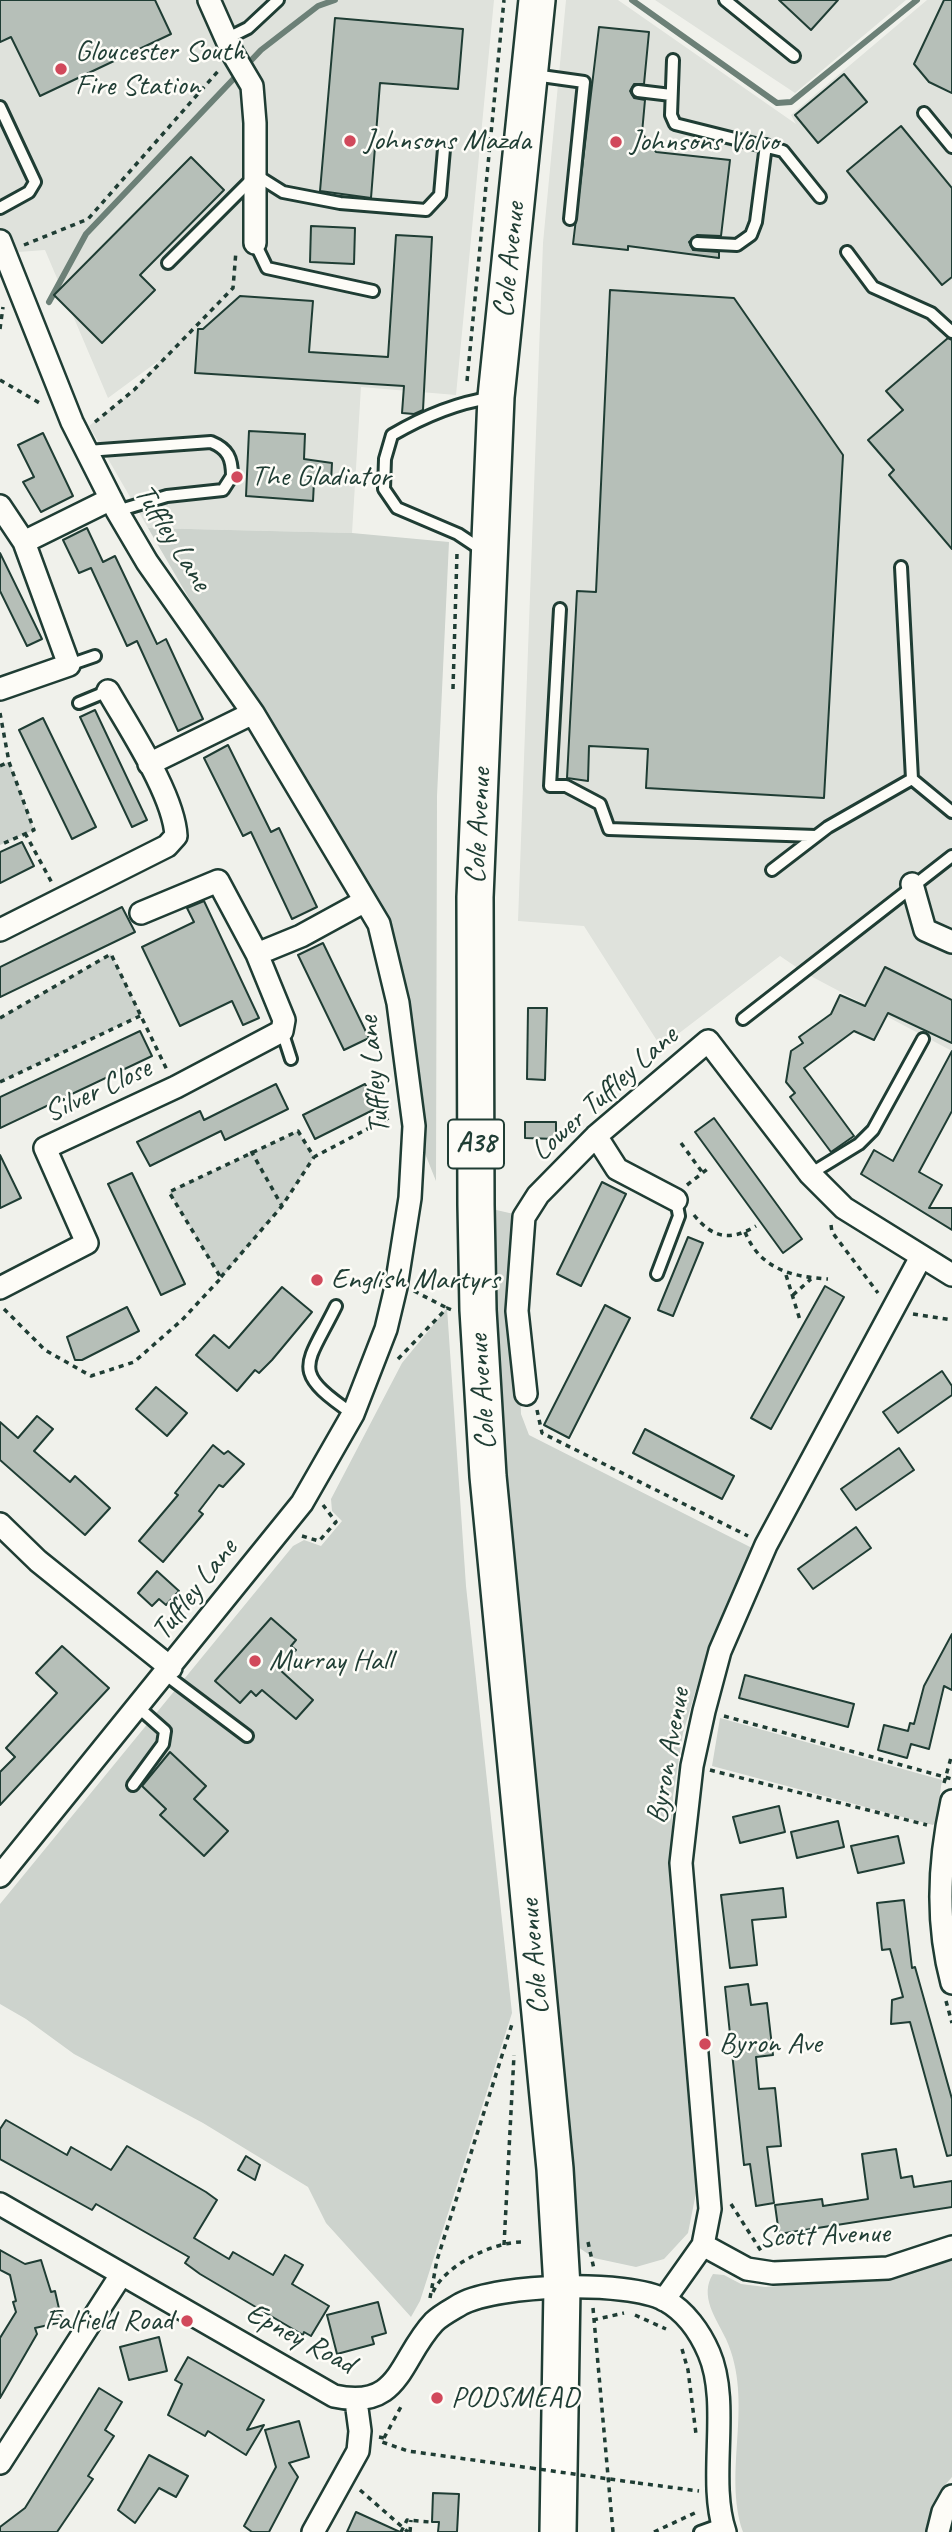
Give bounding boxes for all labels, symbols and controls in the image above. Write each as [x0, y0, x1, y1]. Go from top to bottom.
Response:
place label: Gloucester South Fire Station [75, 34, 244, 104]
marker: Gloucester South Fire Station [53, 61, 69, 77]
place label: Johnsons Mazda [364, 123, 531, 159]
place label: Johnsons Volvo [630, 124, 779, 160]
marker: Johnsons Mazda [342, 133, 358, 149]
marker: Johnsons Volvo [608, 134, 624, 150]
street label: Cole Avenue [486, 201, 534, 319]
place label: The Gladiator [251, 459, 390, 495]
marker: The Gladiator [229, 469, 245, 485]
street label: Tuffley Lane [125, 478, 219, 598]
street label: Cole Avenue [458, 767, 500, 885]
street label: Tuffley Lane [351, 1014, 399, 1136]
street label: Lower Tuffley Lane [524, 1019, 686, 1169]
street label: Silver Close [39, 1051, 157, 1131]
road number: A38 [448, 1120, 504, 1168]
place label: English Martyrs [331, 1262, 500, 1298]
marker: English Martyrs [309, 1272, 325, 1288]
street label: Cole Avenue [461, 1333, 505, 1451]
street label: Tuffley Lane [144, 1532, 246, 1648]
place label: Murray Hall [269, 1643, 393, 1679]
marker: Murray Hall [247, 1653, 263, 1669]
street label: Byron Avenue [639, 1685, 699, 1827]
street label: Cole Avenue [512, 1898, 558, 2016]
place label: Byron Ave [719, 2026, 822, 2062]
marker: Byron Ave [697, 2036, 713, 2052]
street label: Scott Avenue [758, 2216, 890, 2256]
street label: Epney Road [239, 2295, 361, 2383]
place label: Falfield Road [44, 2303, 173, 2339]
marker: Falfield Road [179, 2313, 195, 2329]
place label: PODSMEAD [451, 2380, 579, 2416]
marker: PODSMEAD [429, 2390, 445, 2406]

